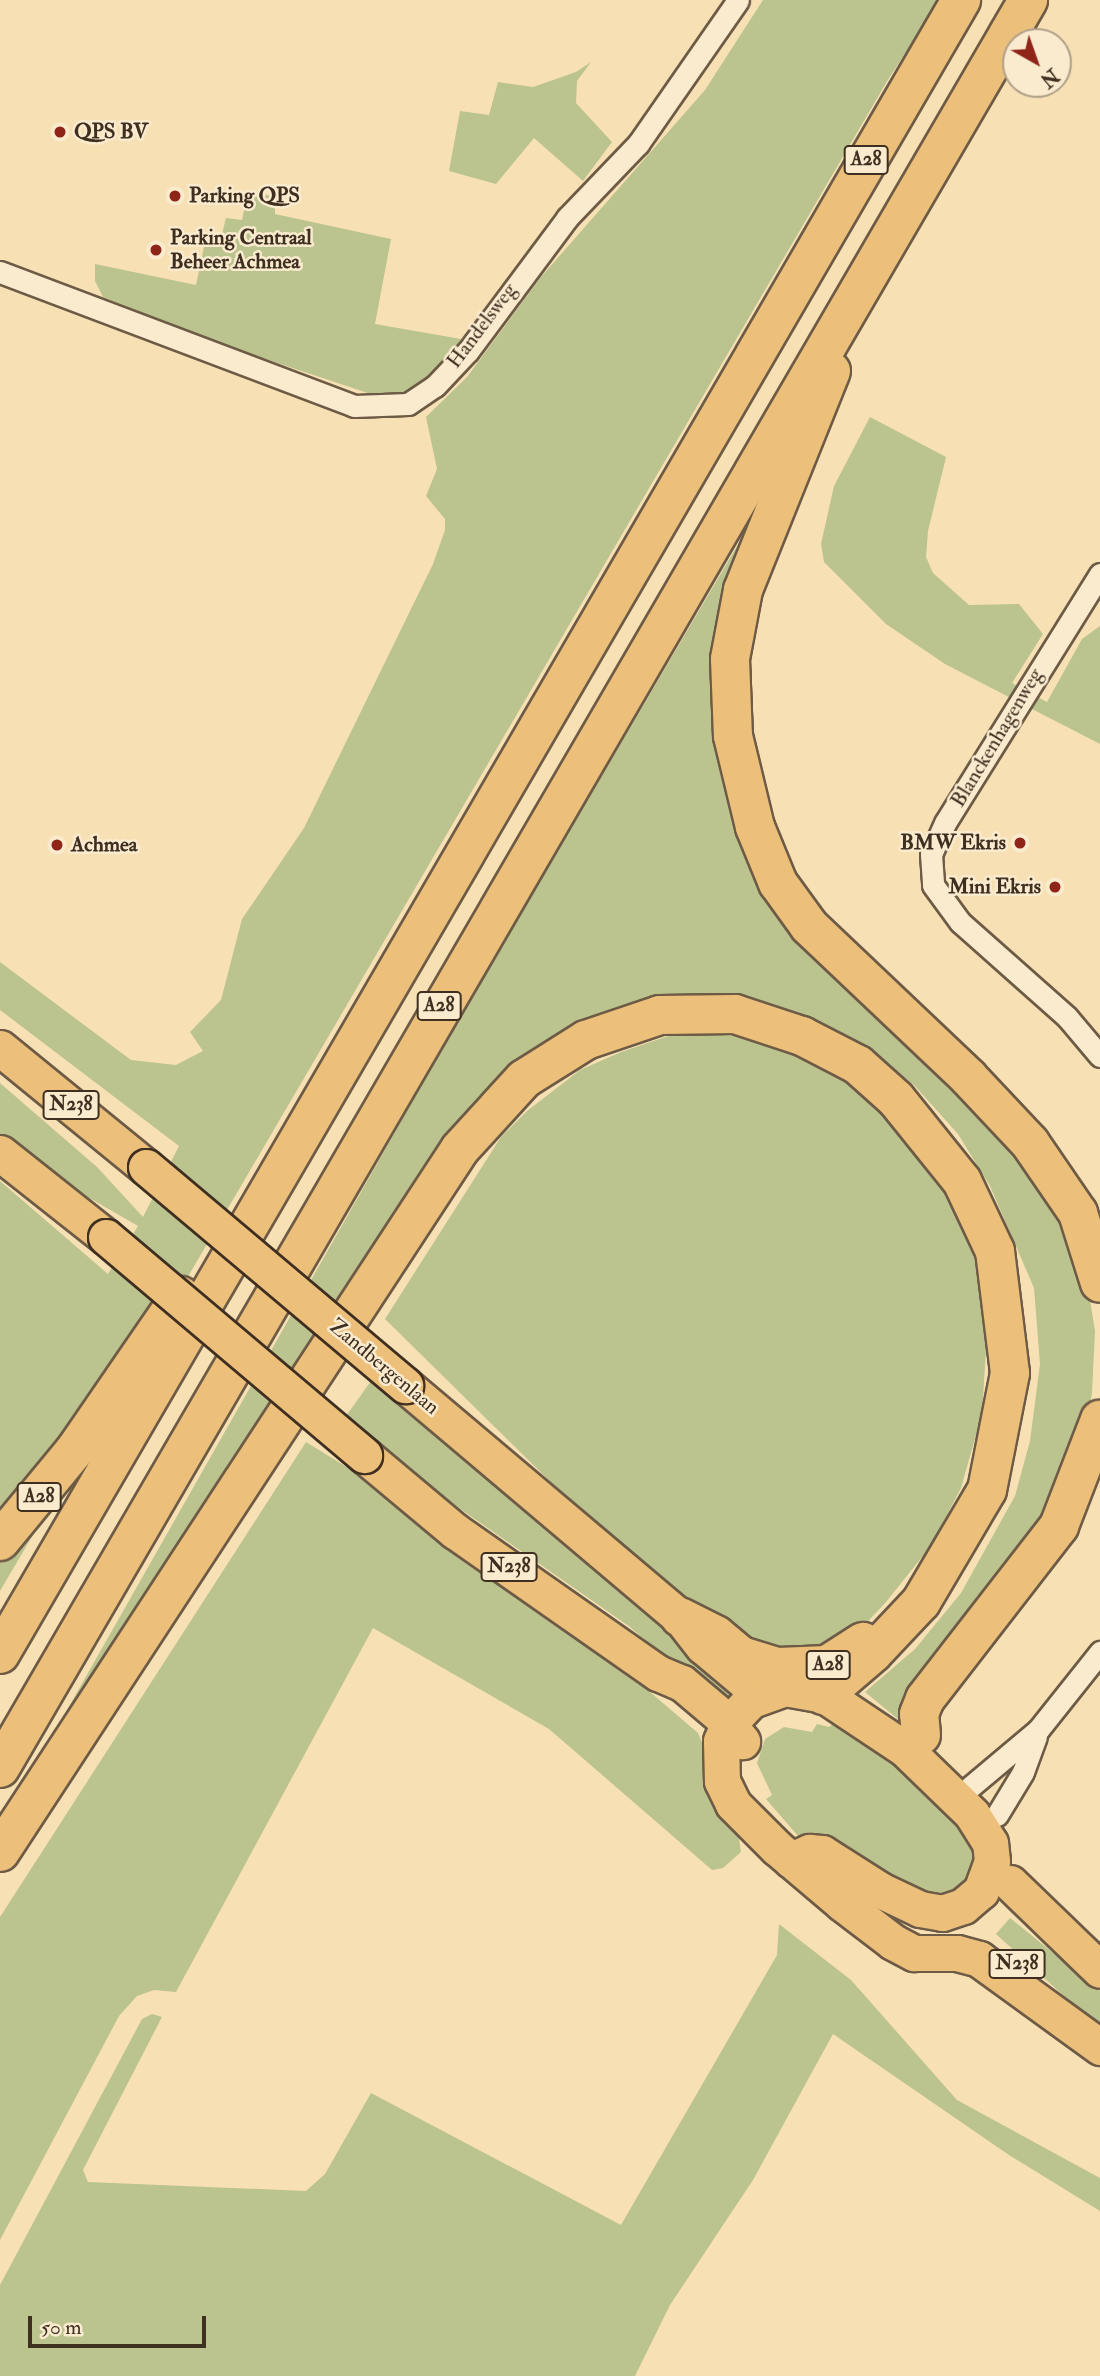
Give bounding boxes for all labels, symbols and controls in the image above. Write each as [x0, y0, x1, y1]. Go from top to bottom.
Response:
north arrow [1002, 28, 1072, 98]
text: N [1035, 63, 1063, 92]
place label: QPS BV [74, 119, 148, 145]
marker: QPS BV [52, 124, 68, 140]
road number: A28 [843, 144, 889, 176]
place label: Parking QPS [189, 183, 300, 209]
marker: Parking QPS [167, 188, 183, 204]
place label: Parking Centraal Beheer Achmea [170, 225, 312, 275]
marker: Parking Centraal Beheer Achmea [148, 242, 164, 258]
street label: Handelsweg [442, 278, 522, 374]
street label: Blanckenhagenweg [946, 664, 1048, 812]
place label: BMW Ekris [900, 830, 1006, 856]
place label: Achmea [71, 832, 137, 858]
marker: BMW Ekris [1012, 835, 1028, 851]
marker: Achmea [49, 837, 65, 853]
place label: Mini Ekris [948, 874, 1041, 900]
marker: Mini Ekris [1047, 879, 1063, 895]
road number: A28 [416, 990, 462, 1022]
road number: N238 [41, 1090, 101, 1120]
street label: Zandbergenlaan [324, 1314, 444, 1420]
road number: A28 [16, 1482, 62, 1512]
road number: N238 [479, 1552, 539, 1582]
road number: A28 [805, 1650, 851, 1680]
road number: N238 [987, 1948, 1047, 1980]
scale bar [32, 2302, 210, 2346]
text: 50 m [41, 2314, 82, 2341]

